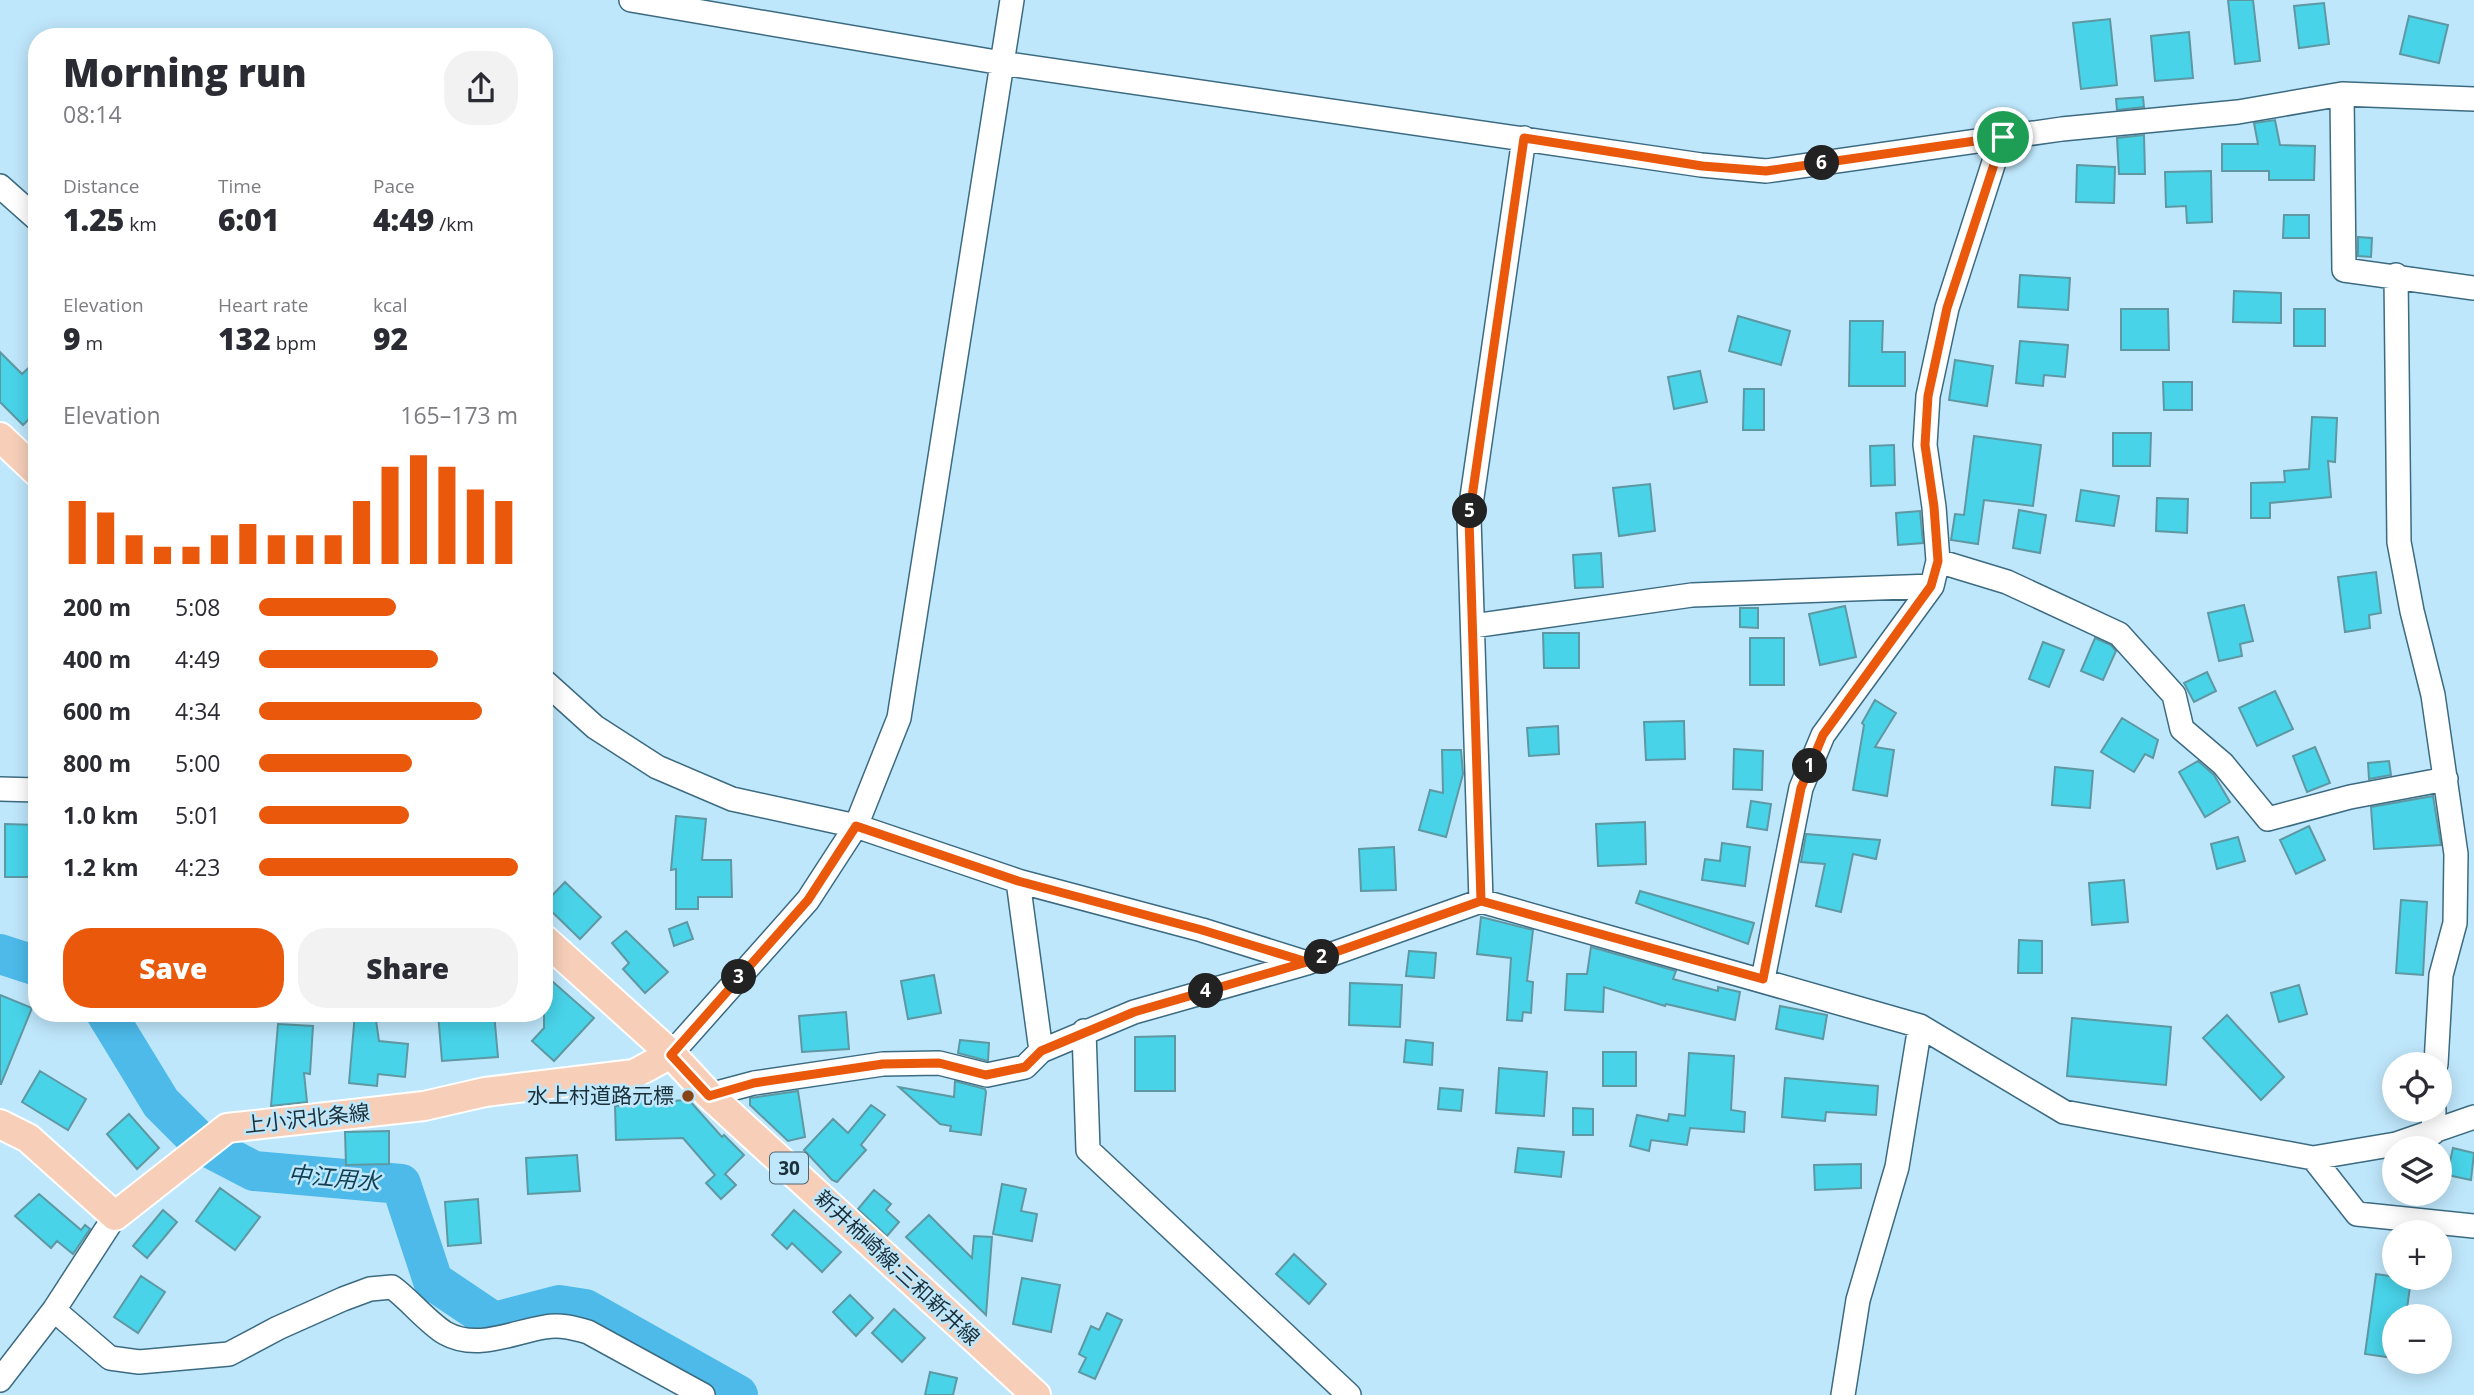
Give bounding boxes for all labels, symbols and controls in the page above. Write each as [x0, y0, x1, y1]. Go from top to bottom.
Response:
text: Morning run [63, 46, 307, 98]
button: share [444, 51, 518, 125]
text: 08:14 [63, 98, 122, 130]
pin [1973, 107, 2033, 167]
icon: arrive [1984, 118, 2022, 156]
pin: 6 [1804, 146, 1840, 180]
text: 6 [1816, 149, 1827, 175]
text: Distance [63, 173, 139, 199]
text: Time [218, 173, 262, 199]
text: Pace [373, 173, 415, 199]
text: 1.25 [63, 199, 124, 240]
text: 6:01 [218, 199, 279, 240]
text: 4:49 [373, 199, 434, 240]
text: km [124, 211, 157, 237]
text: /km [434, 211, 474, 237]
text: Elevation [63, 292, 144, 318]
text: Heart rate [218, 292, 308, 318]
text: kcal [373, 292, 407, 318]
text: 9 [63, 318, 81, 359]
text: 132 [218, 318, 271, 359]
text: 92 [373, 318, 408, 359]
text: m [81, 330, 103, 356]
text: bpm [271, 330, 317, 356]
text: Elevation [63, 399, 161, 431]
text: 165–173 m [400, 399, 518, 431]
pin: 5 [1452, 494, 1488, 528]
text: 5 [1464, 497, 1475, 523]
text: 200 m [63, 591, 131, 623]
text: 5:08 [175, 591, 221, 623]
text: 400 m [63, 643, 131, 675]
text: 4:49 [175, 643, 221, 675]
text: 600 m [63, 695, 131, 727]
text: 4:34 [175, 695, 221, 727]
text: 800 m [63, 747, 131, 779]
text: 5:00 [175, 747, 221, 779]
pin: 1 [1792, 748, 1828, 784]
text: 1 [1804, 752, 1815, 778]
text: 1.0 km [63, 799, 139, 831]
text: 5:01 [175, 799, 221, 831]
text: 1.2 km [63, 851, 139, 883]
text: 4:23 [175, 851, 221, 883]
button: Save [63, 928, 284, 1008]
button: Share [298, 928, 518, 1008]
pin: 2 [1304, 940, 1340, 974]
text: 2 [1316, 943, 1327, 969]
pin: 3 [722, 960, 756, 995]
text: 3 [733, 963, 744, 989]
pin: 4 [1188, 974, 1224, 1009]
text: 4 [1200, 977, 1211, 1003]
map controls [2382, 1052, 2452, 1374]
button: locate [2382, 1052, 2452, 1122]
place label: 水上村道路元標 [527, 1081, 674, 1109]
marker: 水上村道路元標 [680, 1088, 696, 1104]
street label: 上小沢北条線 [243, 1097, 371, 1139]
button: layers [2382, 1136, 2452, 1206]
road number: 30 [770, 1152, 808, 1184]
water label: 中江用水 [287, 1157, 384, 1197]
street label: 新井柿崎線;三和新井線 [809, 1184, 986, 1351]
button: + [2382, 1220, 2452, 1290]
button: − [2382, 1304, 2452, 1374]

